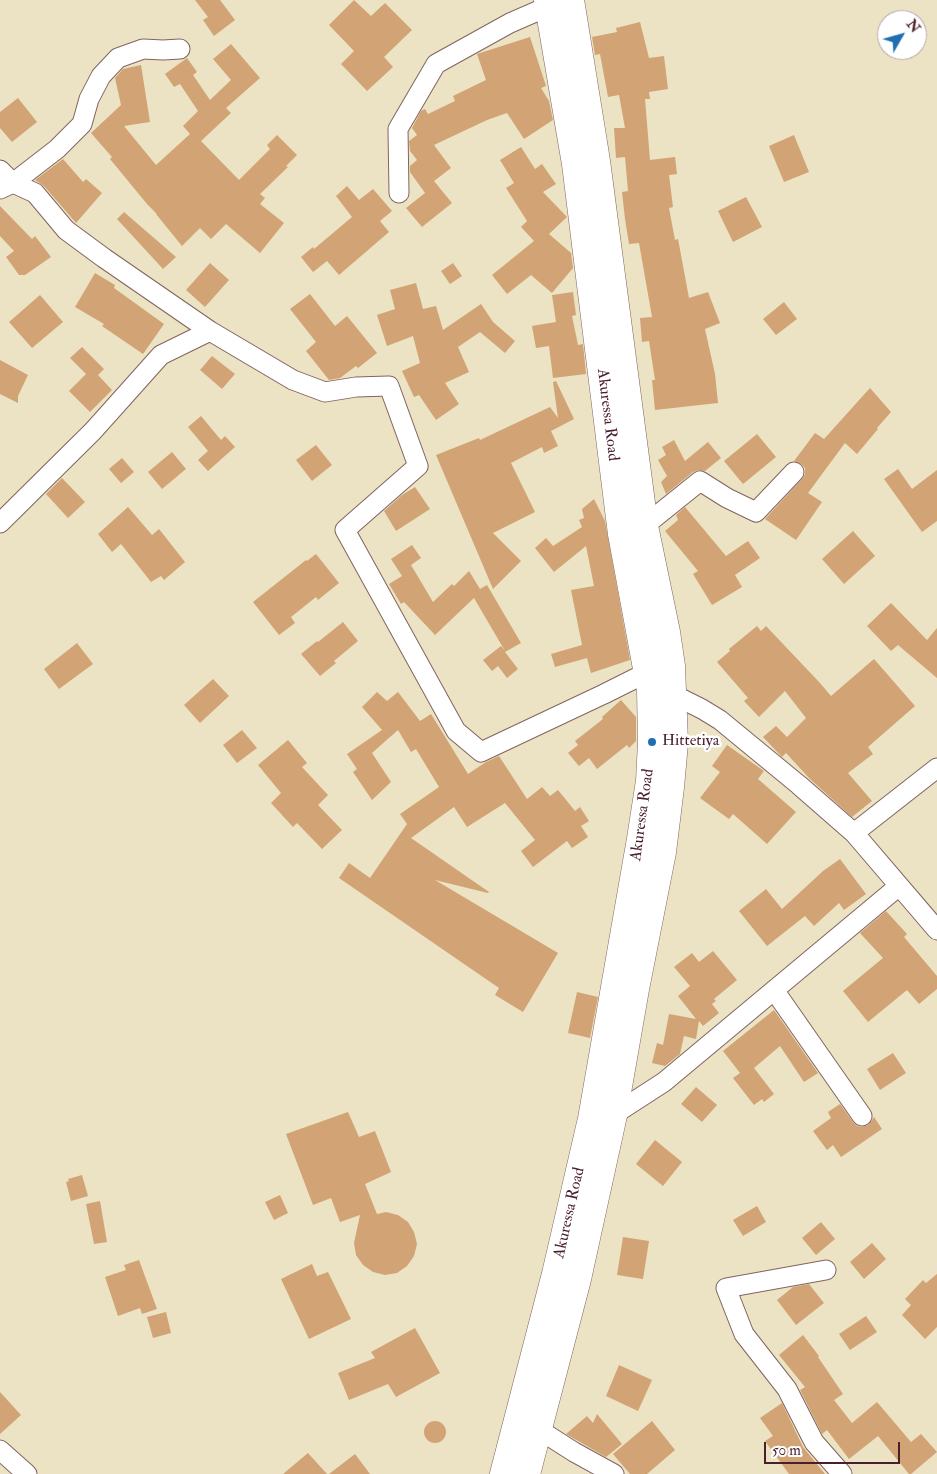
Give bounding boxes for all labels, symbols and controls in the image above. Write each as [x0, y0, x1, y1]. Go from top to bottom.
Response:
north arrow [877, 10, 927, 60]
text: N [903, 16, 924, 36]
street label: Akuressa Road [592, 368, 622, 462]
place label: Hittetiya [662, 732, 719, 752]
marker: Hittetiya [646, 736, 658, 748]
street label: Akuressa Road [627, 768, 659, 862]
street label: Akuressa Road [550, 1166, 590, 1260]
scale bar [767, 1432, 903, 1464]
text: 50 m [772, 1441, 801, 1460]

